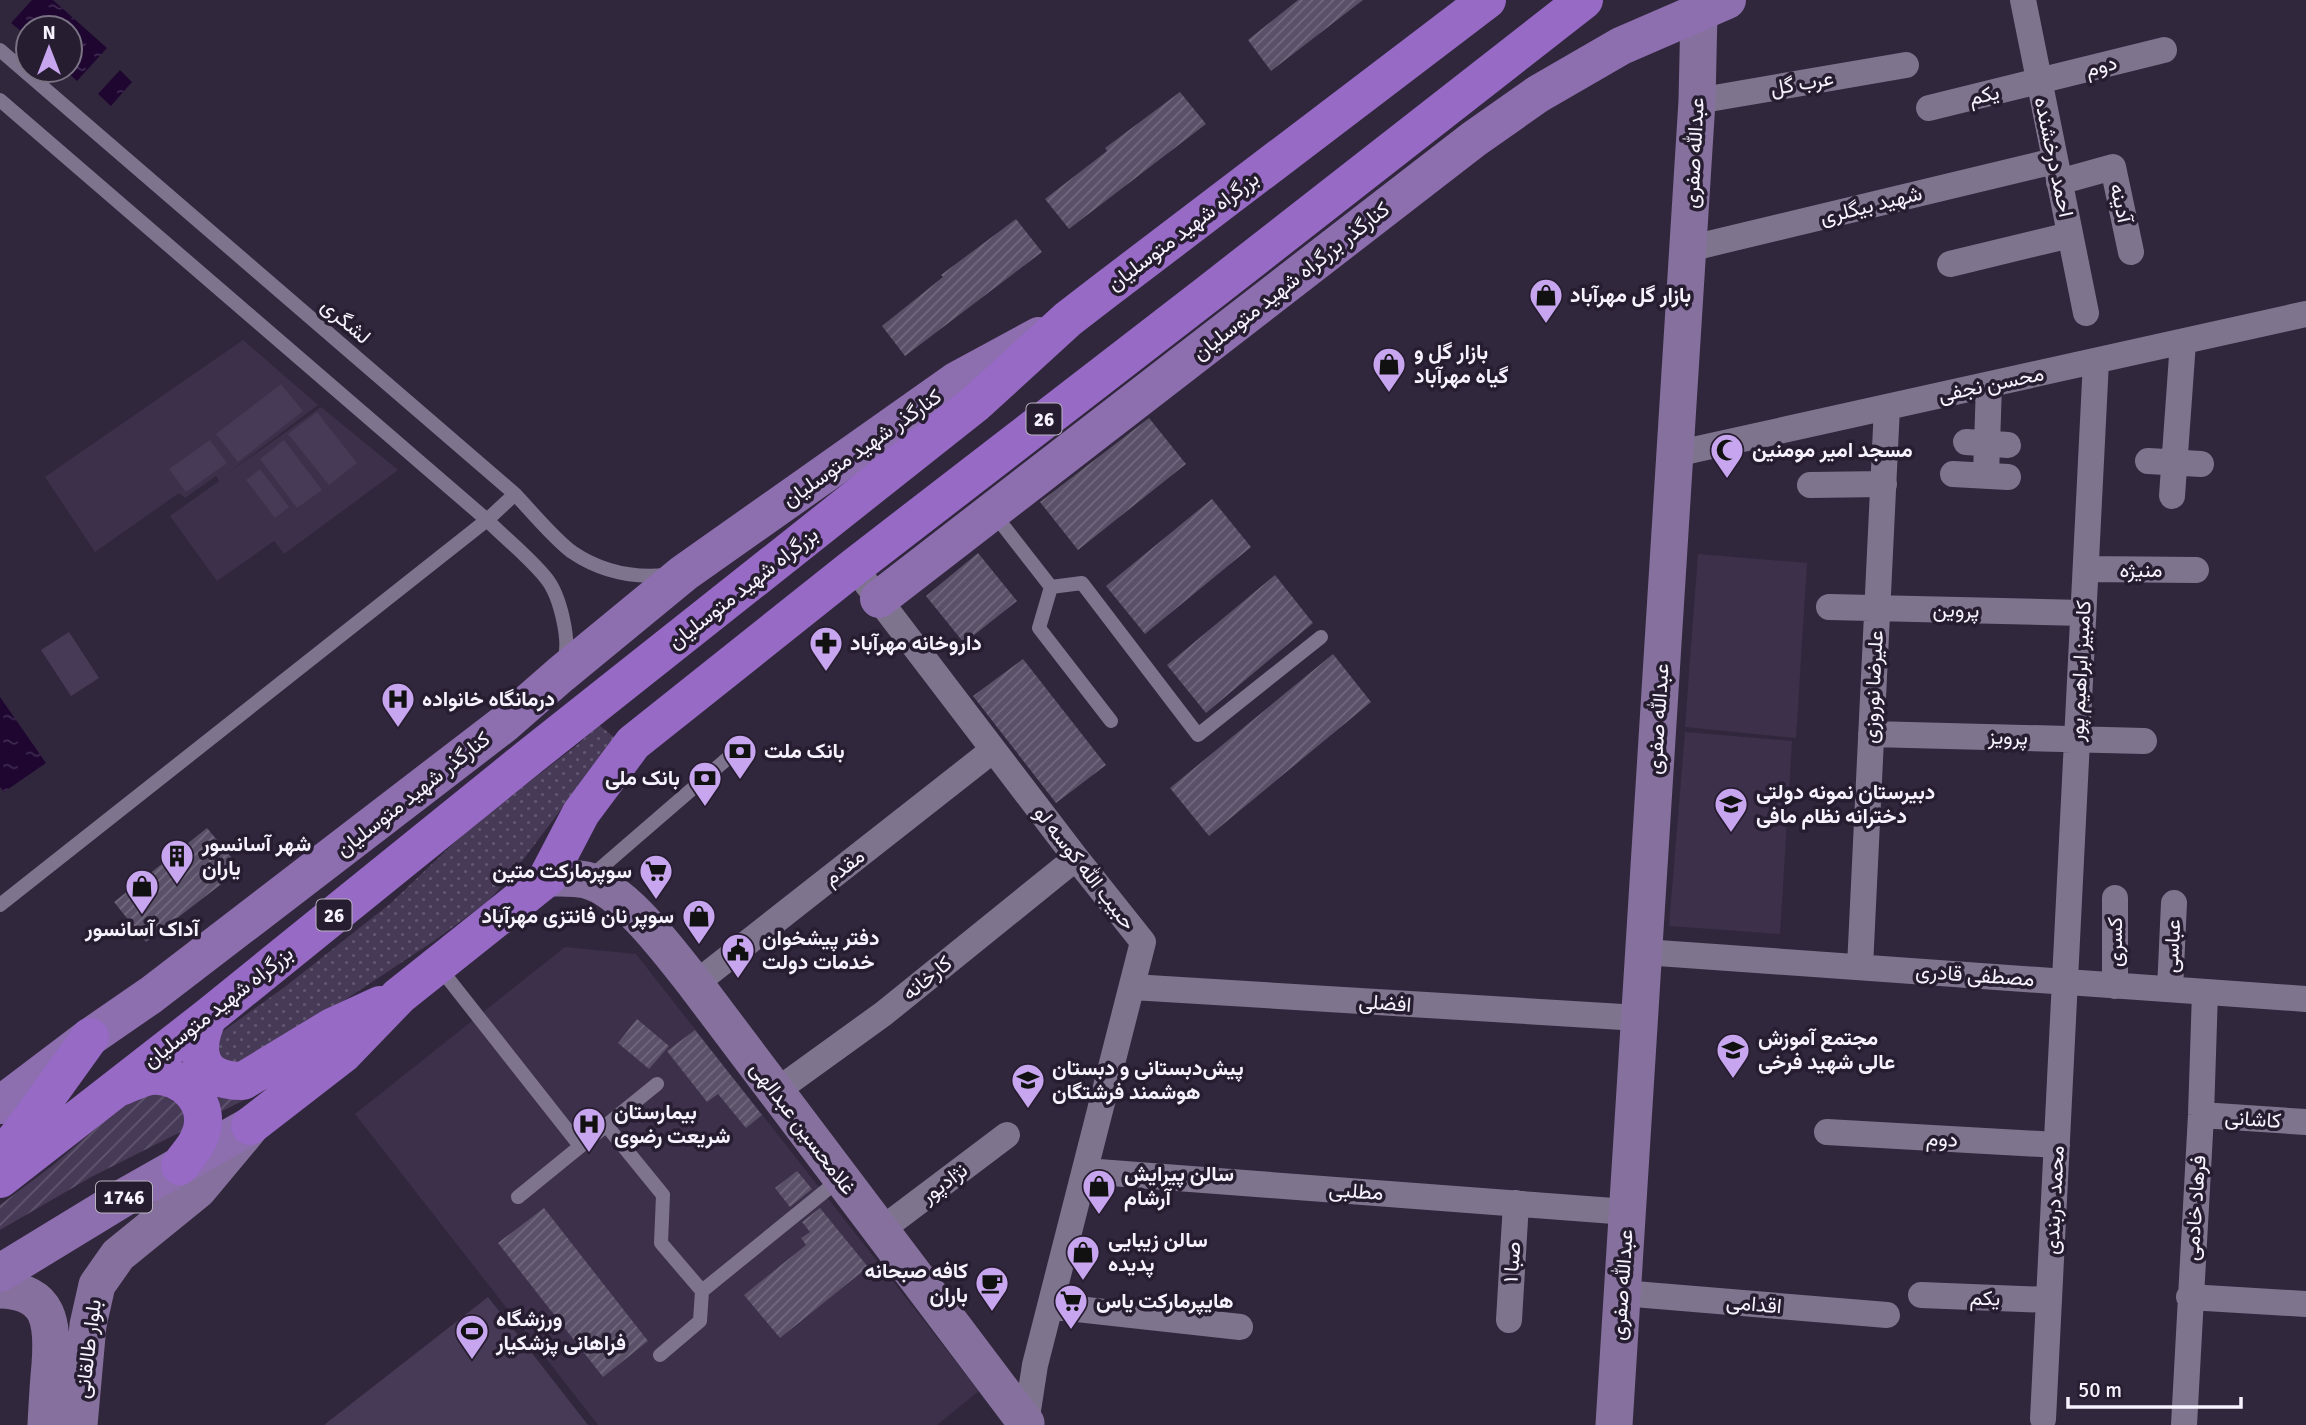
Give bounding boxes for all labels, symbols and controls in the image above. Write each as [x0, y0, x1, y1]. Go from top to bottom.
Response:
north arrow [14, 14, 84, 84]
text: N [42, 21, 56, 45]
street label: دوم [2082, 49, 2120, 84]
street label: عرب گل [1768, 65, 1836, 101]
street label: یکم [1966, 79, 2002, 112]
street label: احمد درخشنده [2029, 95, 2079, 219]
street label: عبدالله صفری [1678, 97, 1710, 209]
street label: بزرگراه شهید متوسلیان [1102, 165, 1264, 297]
street label: شهید بیگلری [1817, 180, 1925, 230]
street label: آدینه [2104, 181, 2138, 227]
street label: کنارگذر بزرگراه شهید متوسلیان [1187, 196, 1395, 366]
shop icon: بازار گل مهرآباد [1527, 276, 1565, 325]
place label: بازار گل مهرآباد [1570, 282, 1691, 308]
street label: لشگری [316, 292, 376, 350]
place label: بازار گل و گیاه مهرآباد [1414, 339, 1509, 389]
shop icon: بازار گل و گیاه مهرآباد [1370, 345, 1408, 394]
street label: محسن نجفی [1936, 360, 2046, 408]
street label: کنارگذر شهید متوسلیان [777, 383, 947, 513]
road number: 26 [1026, 404, 1062, 434]
mosque icon: مسجد امیر مومنین [1708, 431, 1746, 480]
place label: مسجد امیر مومنین [1752, 437, 1913, 463]
street label: بزرگراه شهید متوسلیان [663, 521, 823, 655]
street label: منیژه [2120, 557, 2162, 583]
street label: پروین [1932, 597, 1980, 624]
street label: کامبیز ابراهیم پور [2063, 600, 2098, 743]
pharmacy icon: داروخانه مهرآباد [807, 624, 845, 673]
place label: داروخانه مهرآباد [850, 630, 982, 656]
street label: علیرضا نوروزی [1857, 630, 1889, 744]
street label: عبدالله صفری [1641, 663, 1675, 775]
hospital icon: درمانگاه خانواده [379, 680, 417, 729]
place label: درمانگاه خانواده [422, 686, 555, 712]
street label: پرویز [1987, 724, 2028, 751]
street label: کنارگذر شهید متوسلیان [331, 726, 495, 862]
bank icon: بانک ملت [721, 732, 759, 781]
place label: بانک ملت [764, 738, 845, 764]
bank icon: بانک ملی [686, 759, 724, 808]
place label: بانک ملی [605, 765, 680, 791]
place label: دبیرستان نمونه دولتی دخترانه نظام مافی [1756, 779, 1935, 830]
school or university icon: دبیرستان نمونه دولتی دخترانه نظام مافی [1712, 785, 1750, 834]
street label: حبیب الله کوسه لو [1028, 801, 1142, 935]
place label: شهر آسانسور یاران [201, 831, 311, 881]
building icon: شهر آسانسور یاران [158, 837, 196, 886]
street label: مقدم [818, 843, 870, 892]
supermarket icon: سوپرمارکت متین [637, 852, 675, 901]
place label: سوپرمارکت متین [492, 858, 632, 885]
shop icon: آداک آسانسور [123, 867, 161, 916]
shop icon: سوپر نان فانتزی مهرآباد [680, 897, 718, 946]
road number: 26 [316, 900, 352, 931]
place label: سوپر نان فانتزی مهرآباد [481, 903, 674, 930]
place label: آداک آسانسور [84, 916, 200, 942]
street label: کسری [2102, 917, 2128, 967]
street label: عباسی [2158, 918, 2186, 974]
place label: دفتر پیشخوان خدمات دولت [762, 925, 879, 975]
public building icon: دفتر پیشخوان خدمات دولت [719, 931, 757, 980]
street label: بزرگراه شهید متوسلیان [138, 940, 298, 1074]
street label: کارخانه [897, 950, 957, 1006]
street label: مصطفی قادری [1915, 958, 2035, 992]
street label: افضلی [1358, 988, 1412, 1018]
place label: مجتمع آموزش عالی شهید فرخی [1758, 1025, 1895, 1075]
school or university icon: مجتمع آموزش عالی شهید فرخی [1714, 1031, 1752, 1080]
place label: پیش‌دبستانی و دبستان هوشمند فرشتگان [1052, 1055, 1244, 1105]
street label: غلامحسین عبدالهی [744, 1056, 862, 1200]
school or university icon: پیش‌دبستانی و دبستان هوشمند فرشتگان [1009, 1061, 1047, 1110]
place label: بیمارستان شریعت رضوی [614, 1099, 731, 1149]
street label: کاشانی [2224, 1104, 2282, 1134]
hospital icon: بیمارستان شریعت رضوی [570, 1105, 608, 1154]
street label: دوم [1925, 1125, 1959, 1154]
street label: محمد دربندی [2038, 1145, 2070, 1255]
street label: فرهاد خادمی [2178, 1154, 2212, 1262]
street label: نژادپور [914, 1157, 973, 1211]
place label: سالن پیرایش آرشام [1124, 1161, 1234, 1212]
shop icon: سالن پیرایش آرشام [1080, 1167, 1118, 1216]
street label: مطلبی [1328, 1176, 1384, 1206]
road number: 1746 [96, 1182, 152, 1212]
place label: سالن زیبایی پدیده [1108, 1227, 1208, 1278]
street label: عبدالله صفری [1605, 1229, 1639, 1341]
shop icon: سالن زیبایی پدیده [1064, 1233, 1102, 1282]
street label: صبا ۱ [1498, 1241, 1526, 1283]
place label: کافه صبحانه باران [865, 1258, 968, 1308]
cafe icon: کافه صبحانه باران [973, 1264, 1011, 1313]
supermarket icon: هایپرمارکت یاس [1052, 1282, 1090, 1331]
street label: یکم [1969, 1284, 2001, 1313]
place label: هایپرمارکت یاس [1096, 1288, 1234, 1315]
street label: اقدامی [1725, 1289, 1783, 1319]
street label: بلوار طالقانی [69, 1298, 107, 1400]
place label: ورزشگاه فراهانی پزشکیار [495, 1306, 626, 1357]
sports icon: ورزشگاه فراهانی پزشکیار [453, 1312, 491, 1361]
scale bar [2068, 1366, 2241, 1410]
text: 50 m [2078, 1377, 2122, 1403]

